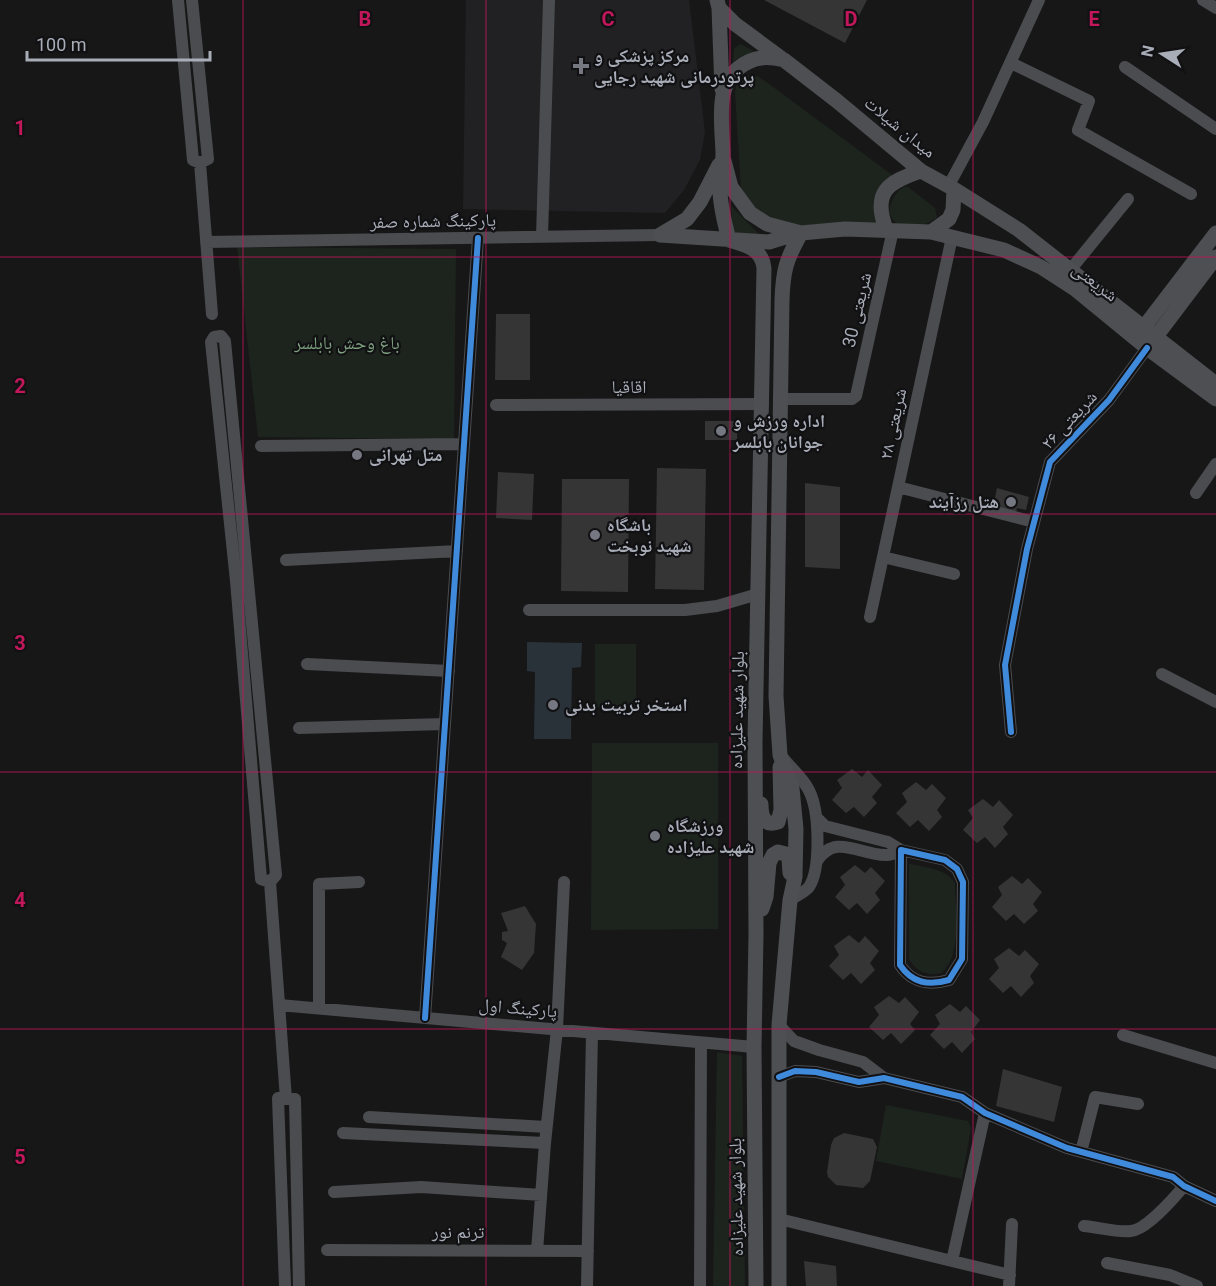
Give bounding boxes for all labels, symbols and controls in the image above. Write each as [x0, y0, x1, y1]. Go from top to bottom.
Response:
text: B [359, 7, 371, 31]
text: C [601, 7, 615, 31]
text: D [845, 7, 858, 31]
text: E [1088, 7, 1100, 31]
scale bar [27, 24, 210, 62]
north arrow [1132, 24, 1192, 84]
text: 100 m [36, 34, 87, 55]
text: N [1137, 43, 1158, 58]
place label: مرکز پزشکی و پرتودرمانی شهید رجایی [594, 45, 754, 88]
marker: مرکز پزشکی و پرتودرمانی شهید رجایی [572, 57, 590, 75]
street label: میدان شیلات [860, 91, 940, 163]
text: 1 [14, 116, 26, 140]
street label: پارکینگ شماره صفر [369, 209, 496, 233]
street label: شریعتی [1068, 258, 1122, 306]
street label: شریعتی 30 [838, 270, 876, 350]
park label: باغ وحش بابلسر [293, 332, 400, 354]
text: 2 [14, 374, 26, 398]
street label: اقاقیا [612, 376, 647, 397]
street label: شریعتی ۲۸ [875, 386, 911, 462]
street label: شریعتی ۲۶ [1036, 386, 1102, 454]
place label: اداره ورزش و جوانان بابلسر [732, 410, 825, 453]
marker: اداره ورزش و جوانان بابلسر [714, 424, 728, 438]
place label: متل تهرانی [369, 444, 443, 466]
marker: متل تهرانی [350, 448, 364, 462]
place label: هتل رزآیند [929, 491, 999, 513]
marker: هتل رزآیند [1004, 495, 1018, 509]
place label: باشگاه شهید نوبخت [607, 514, 692, 557]
marker: باشگاه شهید نوبخت [588, 528, 602, 542]
text: 3 [14, 631, 26, 655]
street label: بلوار شهید علیزاده [725, 651, 749, 769]
place label: استخر تربیت بدنی [565, 694, 688, 716]
marker: استخر تربیت بدنی [546, 698, 560, 712]
place label: ورزشگاه شهید علیزاده [667, 815, 754, 857]
marker: ورزشگاه شهید علیزاده [648, 829, 662, 843]
text: 4 [14, 888, 26, 912]
street label: پارکینگ اول [478, 994, 558, 1023]
street label: بلوار شهید علیزاده [724, 1138, 748, 1256]
text: 5 [14, 1145, 26, 1169]
street label: ترنم نور [431, 1221, 484, 1244]

